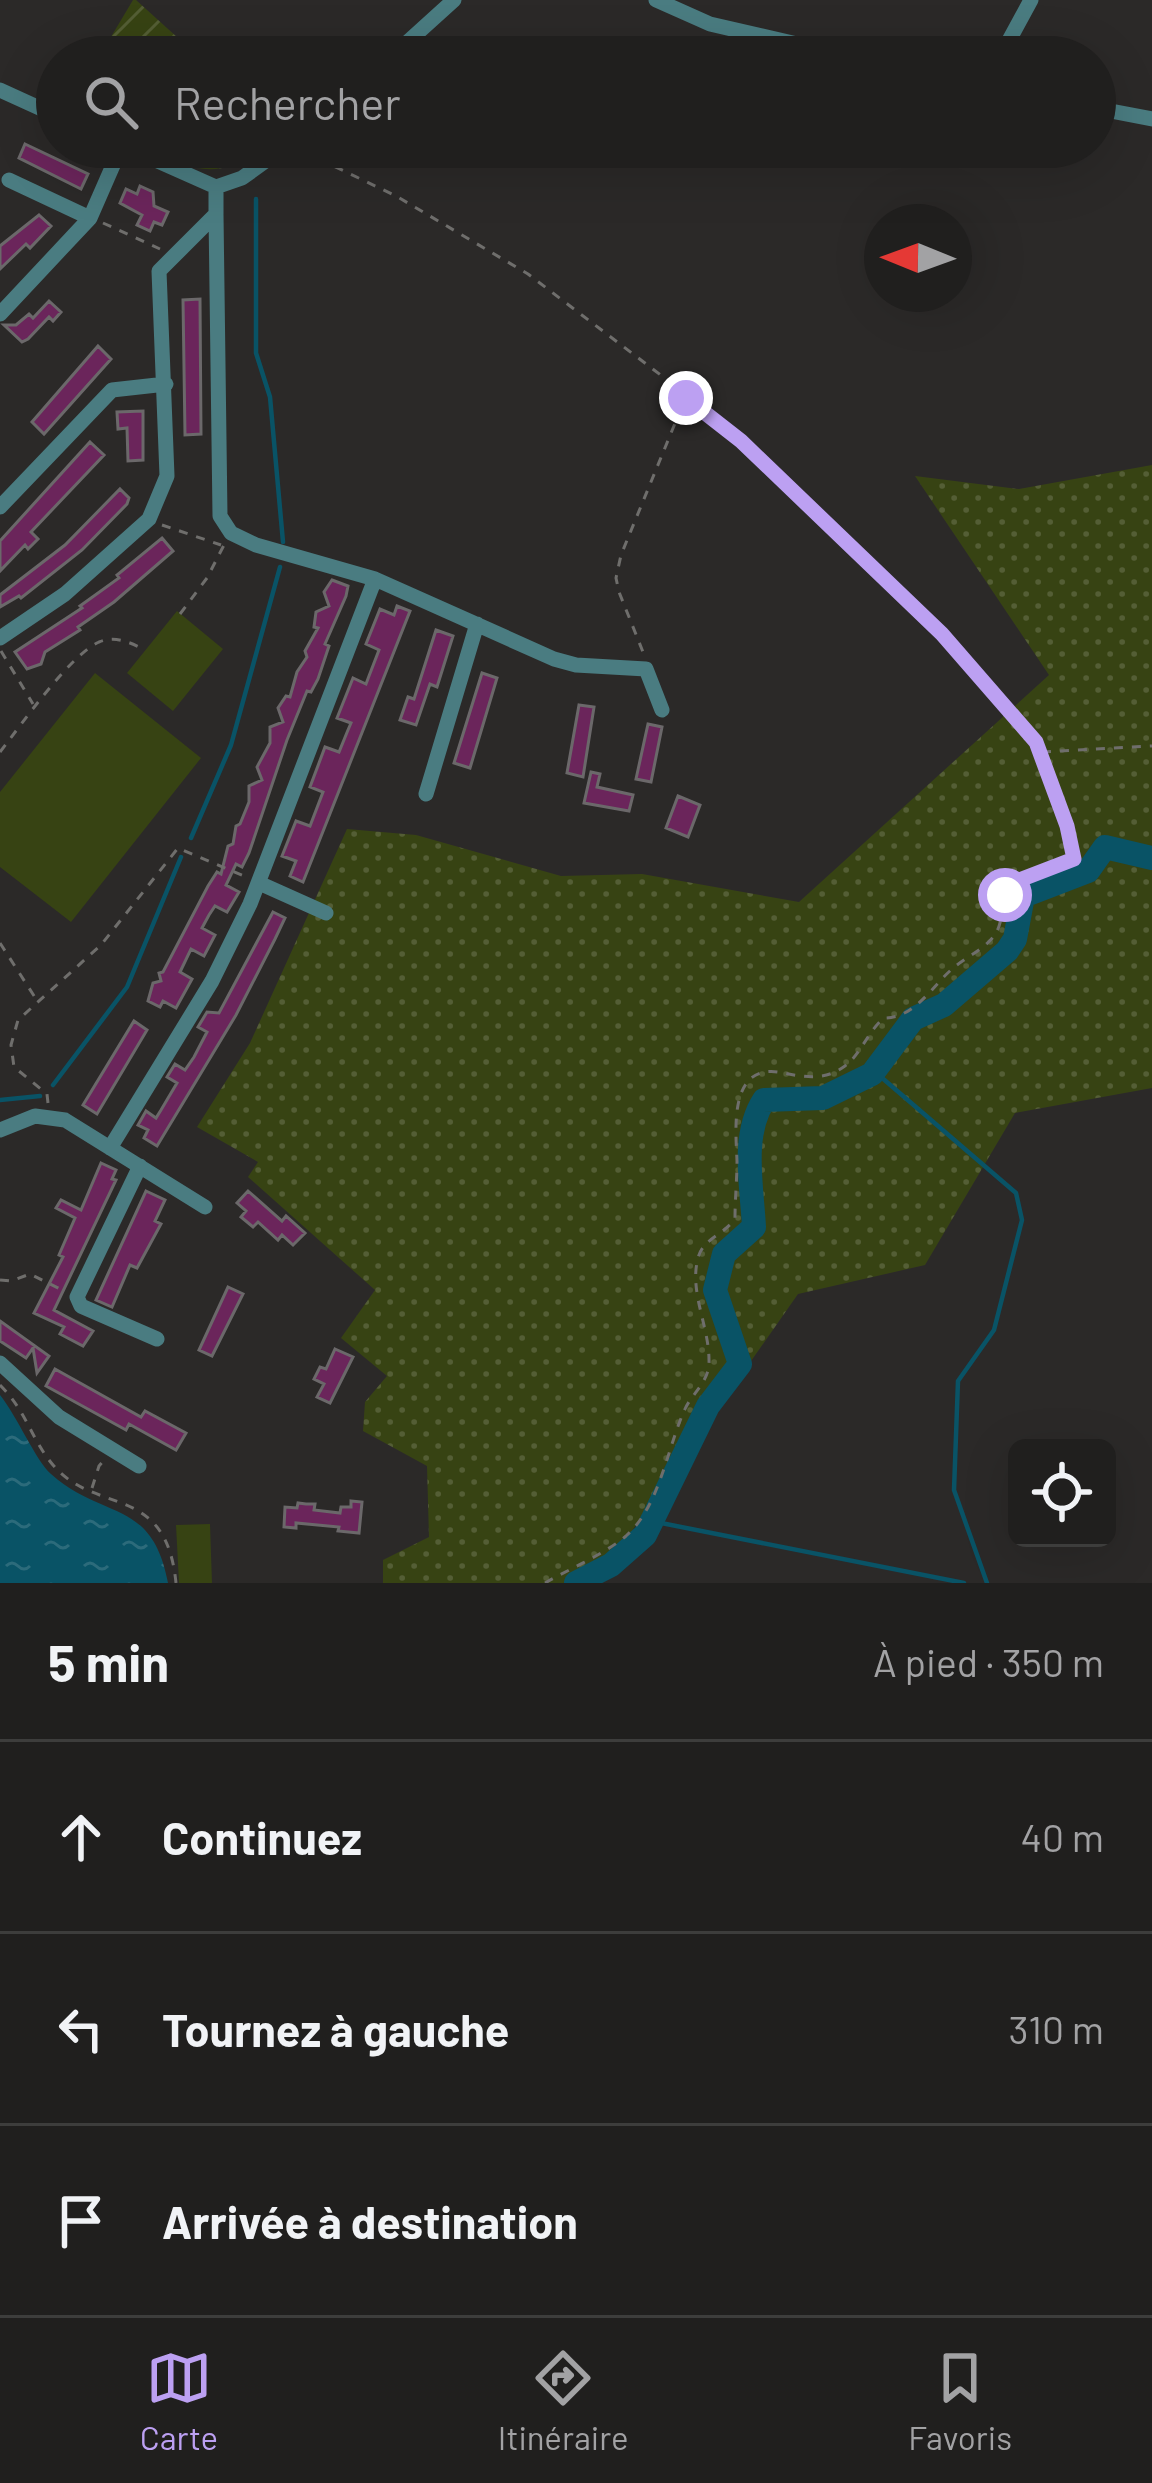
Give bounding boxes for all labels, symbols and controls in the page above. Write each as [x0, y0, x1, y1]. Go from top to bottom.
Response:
search box [36, 36, 1116, 168]
icon: search [78, 69, 144, 135]
text: Rechercher [174, 75, 401, 129]
north arrow [864, 204, 972, 312]
route end [659, 371, 713, 425]
route start [978, 868, 1032, 922]
map controls [1008, 1439, 1116, 1547]
button: locate [1008, 1439, 1116, 1547]
text: 5 min [48, 1631, 169, 1692]
text: À pied · 350 m [873, 1638, 1104, 1685]
icon: ahead [48, 1804, 114, 1870]
text: Continuez [162, 1810, 362, 1864]
text: 40 m [1020, 1813, 1104, 1860]
icon: left [48, 1996, 114, 2062]
text: Tournez à gauche [162, 2002, 509, 2056]
text: 310 m [1008, 2005, 1104, 2052]
icon: arrive [48, 2188, 114, 2254]
text: Arrivée à destination [162, 2194, 578, 2248]
tab: Carte [140, 2345, 218, 2457]
tab: Itinéraire [498, 2345, 629, 2457]
tab: Favoris [908, 2345, 1012, 2457]

